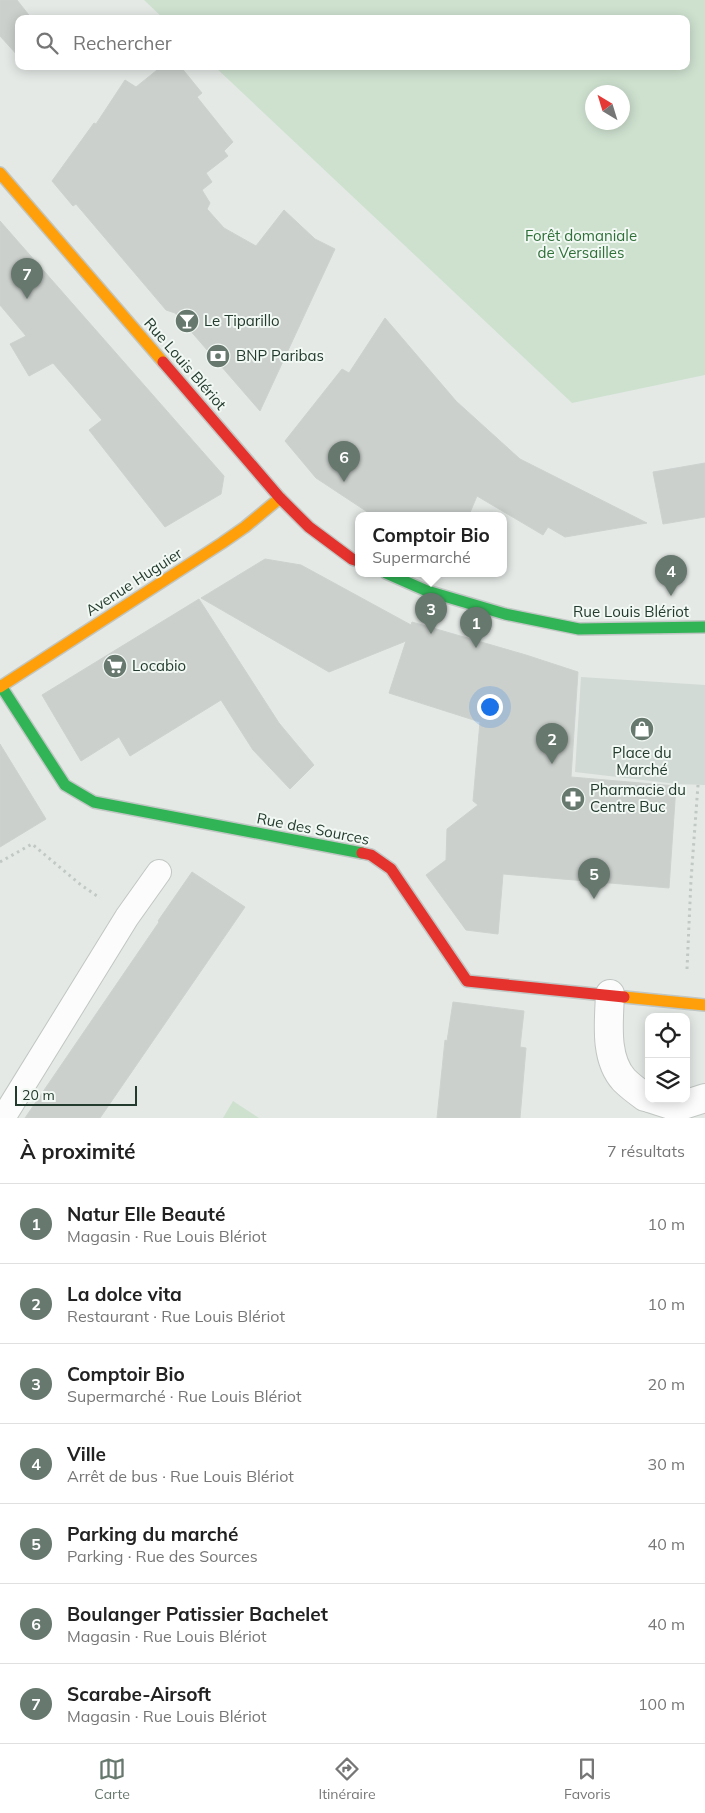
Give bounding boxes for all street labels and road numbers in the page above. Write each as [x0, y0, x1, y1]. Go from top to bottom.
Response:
street label: Rue Louis Blériot [140, 314, 231, 414]
street label: Avenue Huguier [82, 543, 186, 620]
street label: Rue Louis Blériot [573, 602, 689, 621]
street label: Rue des Sources [255, 808, 371, 849]

